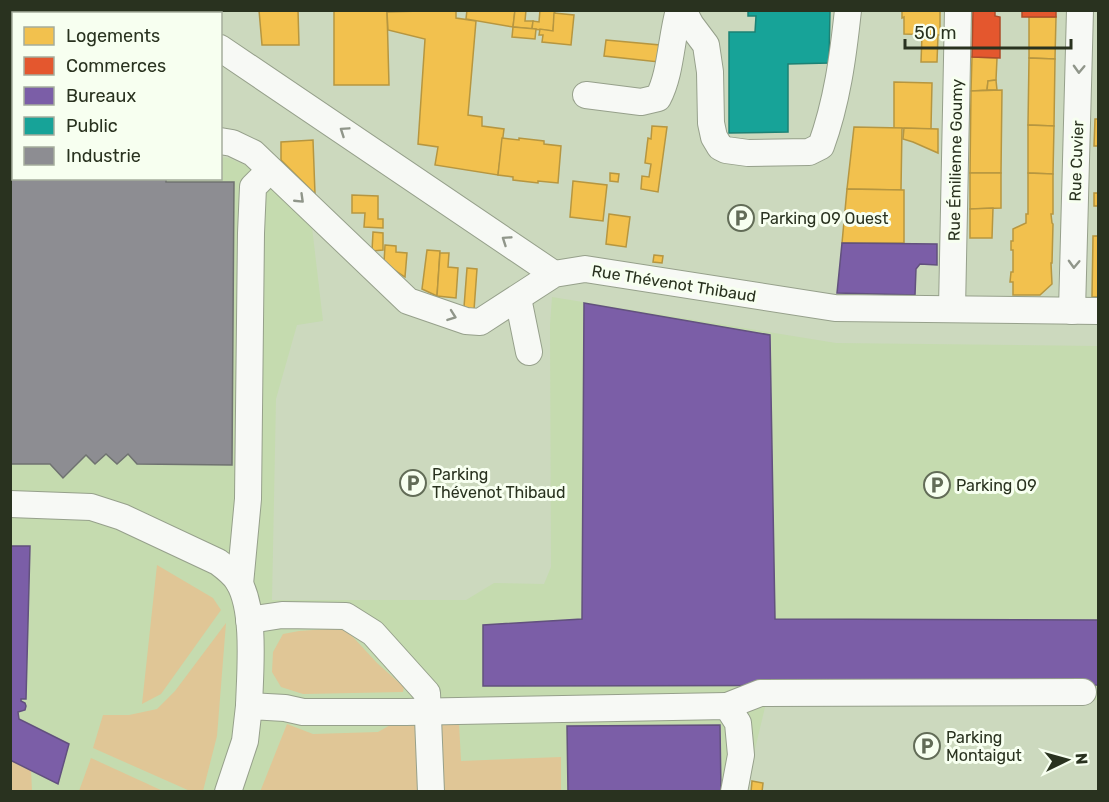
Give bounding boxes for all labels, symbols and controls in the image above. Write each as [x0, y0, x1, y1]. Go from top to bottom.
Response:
legend [12, 12, 222, 180]
scale bar [905, 12, 1072, 50]
text: 50 m [914, 22, 957, 44]
text: Logements [66, 25, 160, 47]
text: Commerces [66, 55, 166, 77]
one-way arrow [1073, 64, 1085, 73]
street label: Rue Émilienne Goumy [945, 79, 966, 241]
text: Bureaux [66, 85, 136, 107]
text: Public [66, 115, 118, 137]
street label: Rue Cuvier [1066, 120, 1087, 202]
one-way arrow [340, 127, 351, 138]
text: Industrie [66, 145, 141, 167]
one-way arrow [293, 191, 304, 202]
parking icon: Parking O9 Ouest [726, 203, 756, 233]
place label: Parking O9 Ouest [760, 209, 888, 228]
one-way arrow [502, 236, 513, 247]
one-way arrow [1067, 259, 1080, 268]
street label: Rue Thévenot Thibaud [590, 261, 757, 306]
one-way arrow [446, 309, 457, 322]
place label: Parking Thévenot Thibaud [432, 465, 566, 502]
parking icon: Parking Thévenot Thibaud [398, 468, 428, 498]
parking icon: Parking O9 [922, 470, 952, 500]
place label: Parking O9 [956, 476, 1037, 495]
place label: Parking Montaigut [946, 728, 1022, 765]
north arrow [1037, 730, 1097, 790]
parking icon: Parking Montaigut [912, 731, 942, 761]
text: N [1071, 752, 1091, 765]

